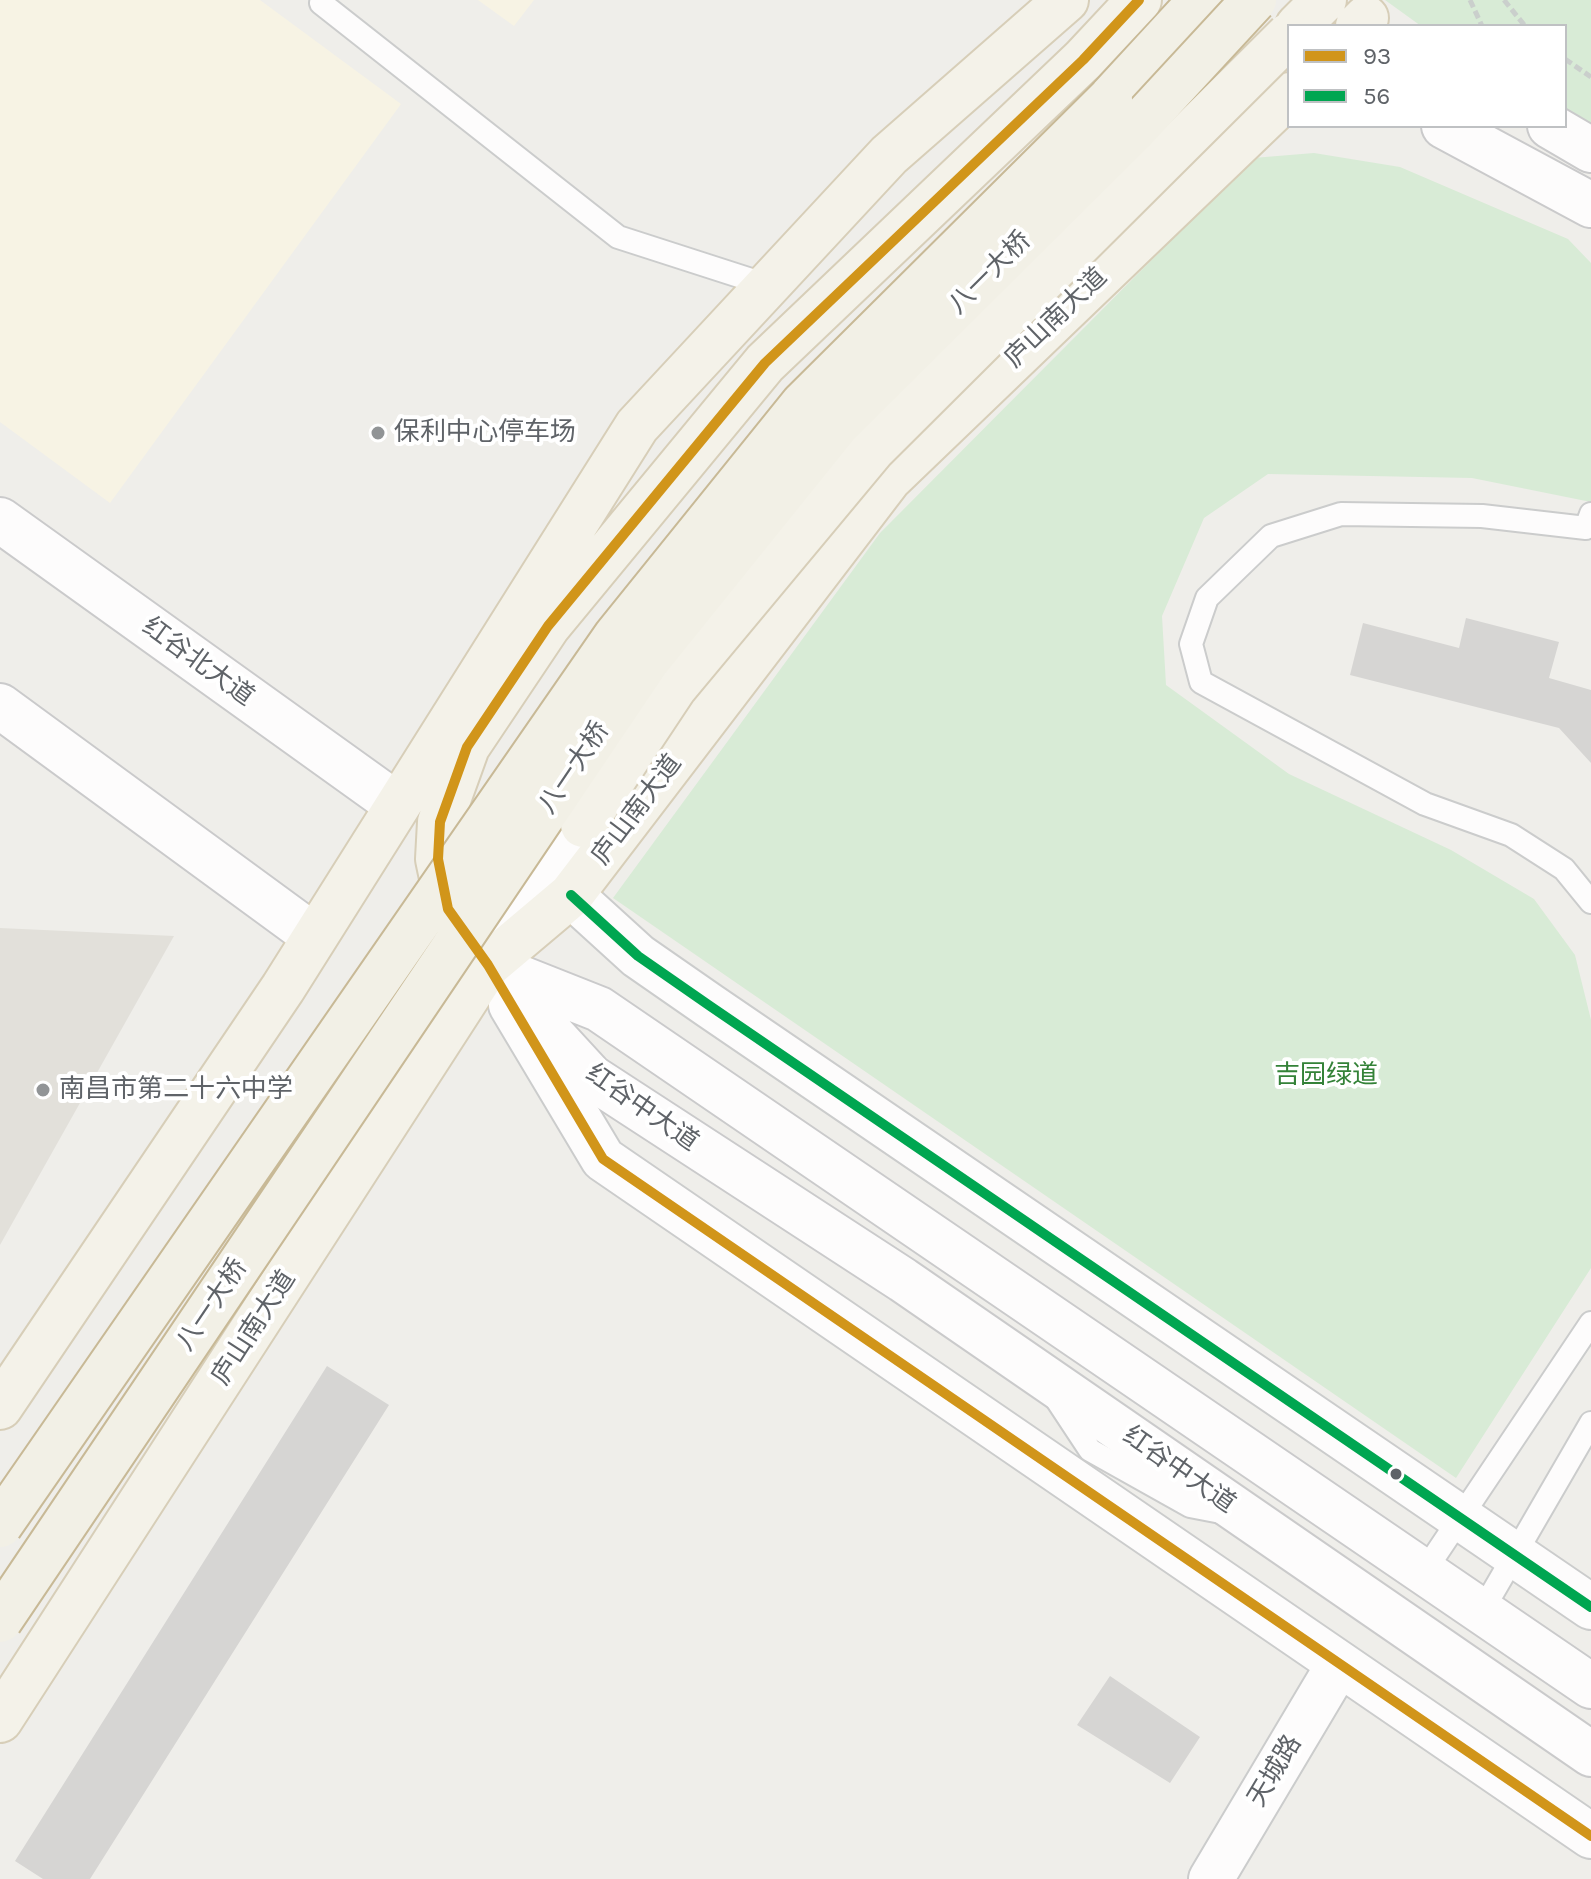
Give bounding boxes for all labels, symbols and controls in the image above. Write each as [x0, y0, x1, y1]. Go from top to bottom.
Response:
legend [1287, 24, 1567, 128]
text: 93 [1363, 42, 1391, 70]
text: 56 [1363, 82, 1390, 110]
street label: 八一大桥 [942, 225, 1038, 321]
street label: 庐山南大道 [998, 262, 1114, 374]
place label: 保利中心停车场 [394, 417, 576, 449]
marker: 保利中心停车场 [369, 424, 387, 442]
street label: 红谷北大道 [136, 611, 260, 713]
street label: 八一大桥 [532, 716, 616, 820]
street label: 庐山南大道 [585, 749, 689, 871]
street label: 红谷中大道 [580, 1058, 704, 1158]
park label: 吉园绿道 [1274, 1060, 1378, 1092]
place label: 南昌市第二十六中学 [59, 1074, 293, 1106]
marker: 南昌市第二十六中学 [34, 1081, 52, 1099]
street label: 八一大桥 [170, 1253, 254, 1357]
street label: 庐山南大道 [206, 1265, 302, 1391]
street label: 红谷中大道 [1117, 1420, 1241, 1520]
unlabelled marker [1388, 1466, 1404, 1482]
street label: 天城路 [1242, 1730, 1308, 1812]

